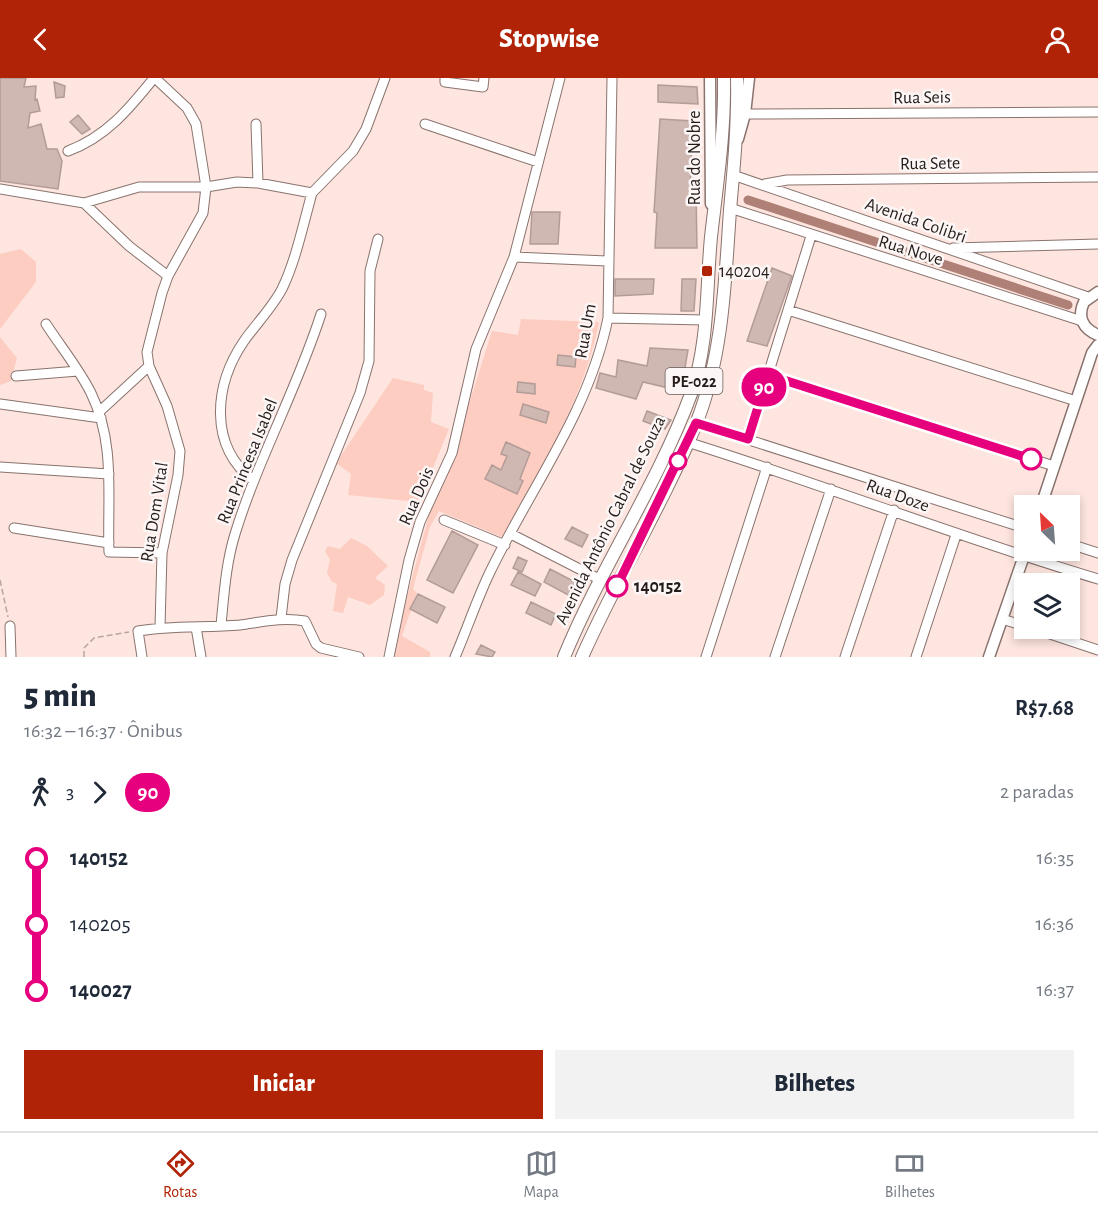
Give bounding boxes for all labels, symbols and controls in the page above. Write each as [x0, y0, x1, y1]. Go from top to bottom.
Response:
icon: back [24, 23, 57, 56]
icon: person [1041, 23, 1074, 56]
text: Stopwise [499, 25, 599, 52]
street label: Rua Seis [893, 88, 951, 108]
street label: Rua do Nobre [686, 110, 704, 206]
street label: Rua Sete [900, 154, 960, 174]
street label: Avenida Colibri [863, 195, 969, 247]
street label: Rua Nove [876, 233, 945, 269]
place label: 140204 [719, 263, 770, 281]
marker: 140204 [700, 264, 714, 278]
street label: Rua Um [572, 302, 600, 360]
road number: PE-022 [666, 368, 722, 394]
line badge: 90 [737, 368, 791, 406]
text: 90 [753, 377, 775, 398]
street label: Rua Princesa Isabel [215, 396, 281, 527]
street label: Avenida Antônio Cabral de Souza [552, 413, 669, 628]
unlabelled marker [1020, 448, 1042, 470]
unlabelled marker [669, 452, 687, 470]
street label: Rua Dom Vital [138, 461, 172, 563]
street label: Rua Dois [396, 465, 438, 528]
street label: Rua Doze [864, 476, 932, 516]
north arrow [1014, 495, 1080, 561]
map controls [1014, 495, 1080, 639]
button: layers [1014, 573, 1080, 639]
marker: 140152 [606, 575, 628, 597]
place label: 140152 [634, 578, 682, 596]
text: 5 min [24, 680, 97, 713]
text: R$7.68 [1015, 697, 1074, 719]
text: 16:32 – 16:37 · Ônibus [24, 721, 183, 741]
icon: walk [24, 776, 57, 809]
icon: forward [83, 776, 116, 809]
text: 3 [66, 782, 74, 802]
text: 90 [137, 782, 158, 803]
text: 2 paradas [1000, 782, 1074, 802]
text: 140152 [70, 847, 128, 869]
text: 16:35 [1037, 848, 1074, 868]
text: 140205 [70, 913, 131, 935]
text: 16:36 [1036, 914, 1074, 934]
text: 140027 [70, 979, 132, 1001]
text: 16:37 [1037, 980, 1074, 1000]
button: Iniciar [24, 1050, 543, 1119]
button: Bilhetes [555, 1050, 1074, 1119]
tab: Rotas [163, 1147, 198, 1202]
tab: Mapa [523, 1147, 559, 1202]
tab: Bilhetes [885, 1147, 935, 1202]

